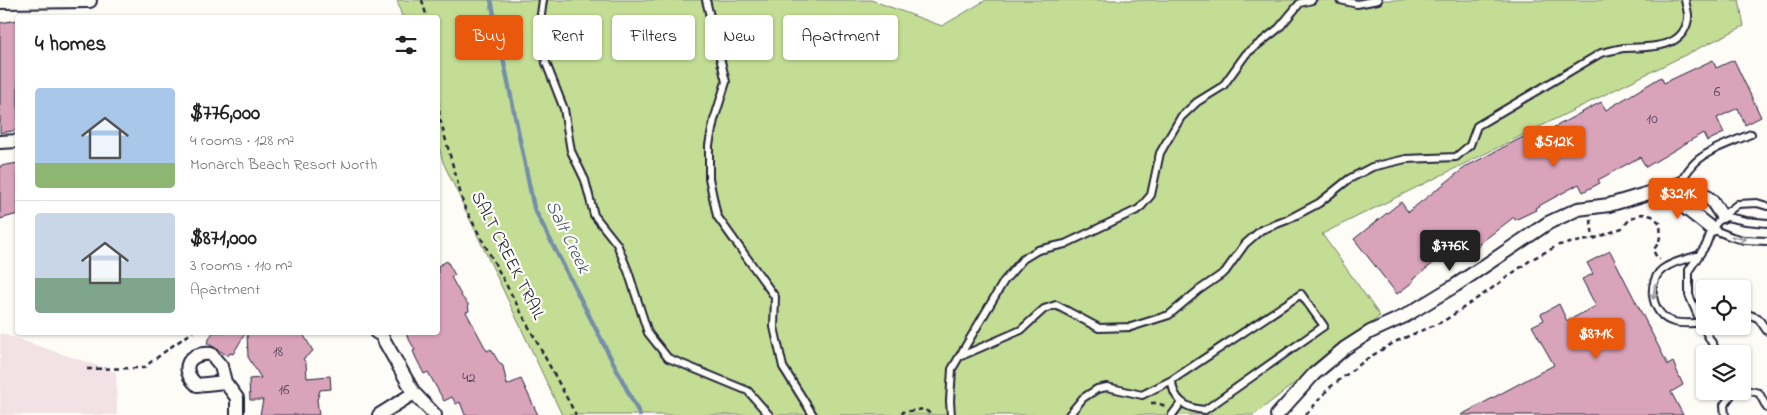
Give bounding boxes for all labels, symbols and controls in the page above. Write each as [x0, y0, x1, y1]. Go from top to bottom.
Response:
chip: Buy [455, 15, 523, 60]
chip: Rent [533, 15, 602, 60]
chip: Filters [612, 15, 695, 60]
chip: New [705, 15, 773, 60]
chip: Apartment [783, 15, 898, 60]
text: 4 homes [35, 30, 106, 60]
icon: filters [392, 31, 420, 59]
house number: 6 [1714, 81, 1721, 103]
text: $776,000 [190, 99, 260, 129]
icon: home [75, 108, 135, 168]
house number: 10 [1646, 108, 1658, 130]
pin: $512K [1519, 126, 1589, 168]
text: 4 rooms · 128 m² [190, 129, 294, 153]
text: $512K [1534, 130, 1574, 154]
text: Monarch Beach Resort North [190, 153, 377, 177]
pin: $321K [1643, 178, 1713, 220]
text: $321K [1659, 182, 1697, 206]
street label: SALT CREEK TRAIL [463, 187, 551, 325]
water label: Salt Creek [538, 196, 597, 279]
text: $871,000 [190, 224, 257, 254]
pin: $776K [1415, 230, 1485, 272]
icon: home [75, 233, 135, 293]
text: $776K [1431, 234, 1469, 258]
one-way arrow [1730, 234, 1746, 244]
text: 3 rooms · 110 m² [190, 254, 292, 278]
text: Apartment [190, 278, 260, 302]
map controls [1696, 280, 1751, 400]
button: locate [1696, 280, 1751, 335]
one-way arrow [1649, 284, 1658, 300]
pin: $871K [1561, 318, 1631, 360]
text: $871K [1578, 322, 1614, 346]
house number: 18 [273, 341, 284, 363]
button: layers [1696, 345, 1751, 400]
house number: 42 [462, 367, 476, 389]
house number: 16 [278, 379, 290, 401]

